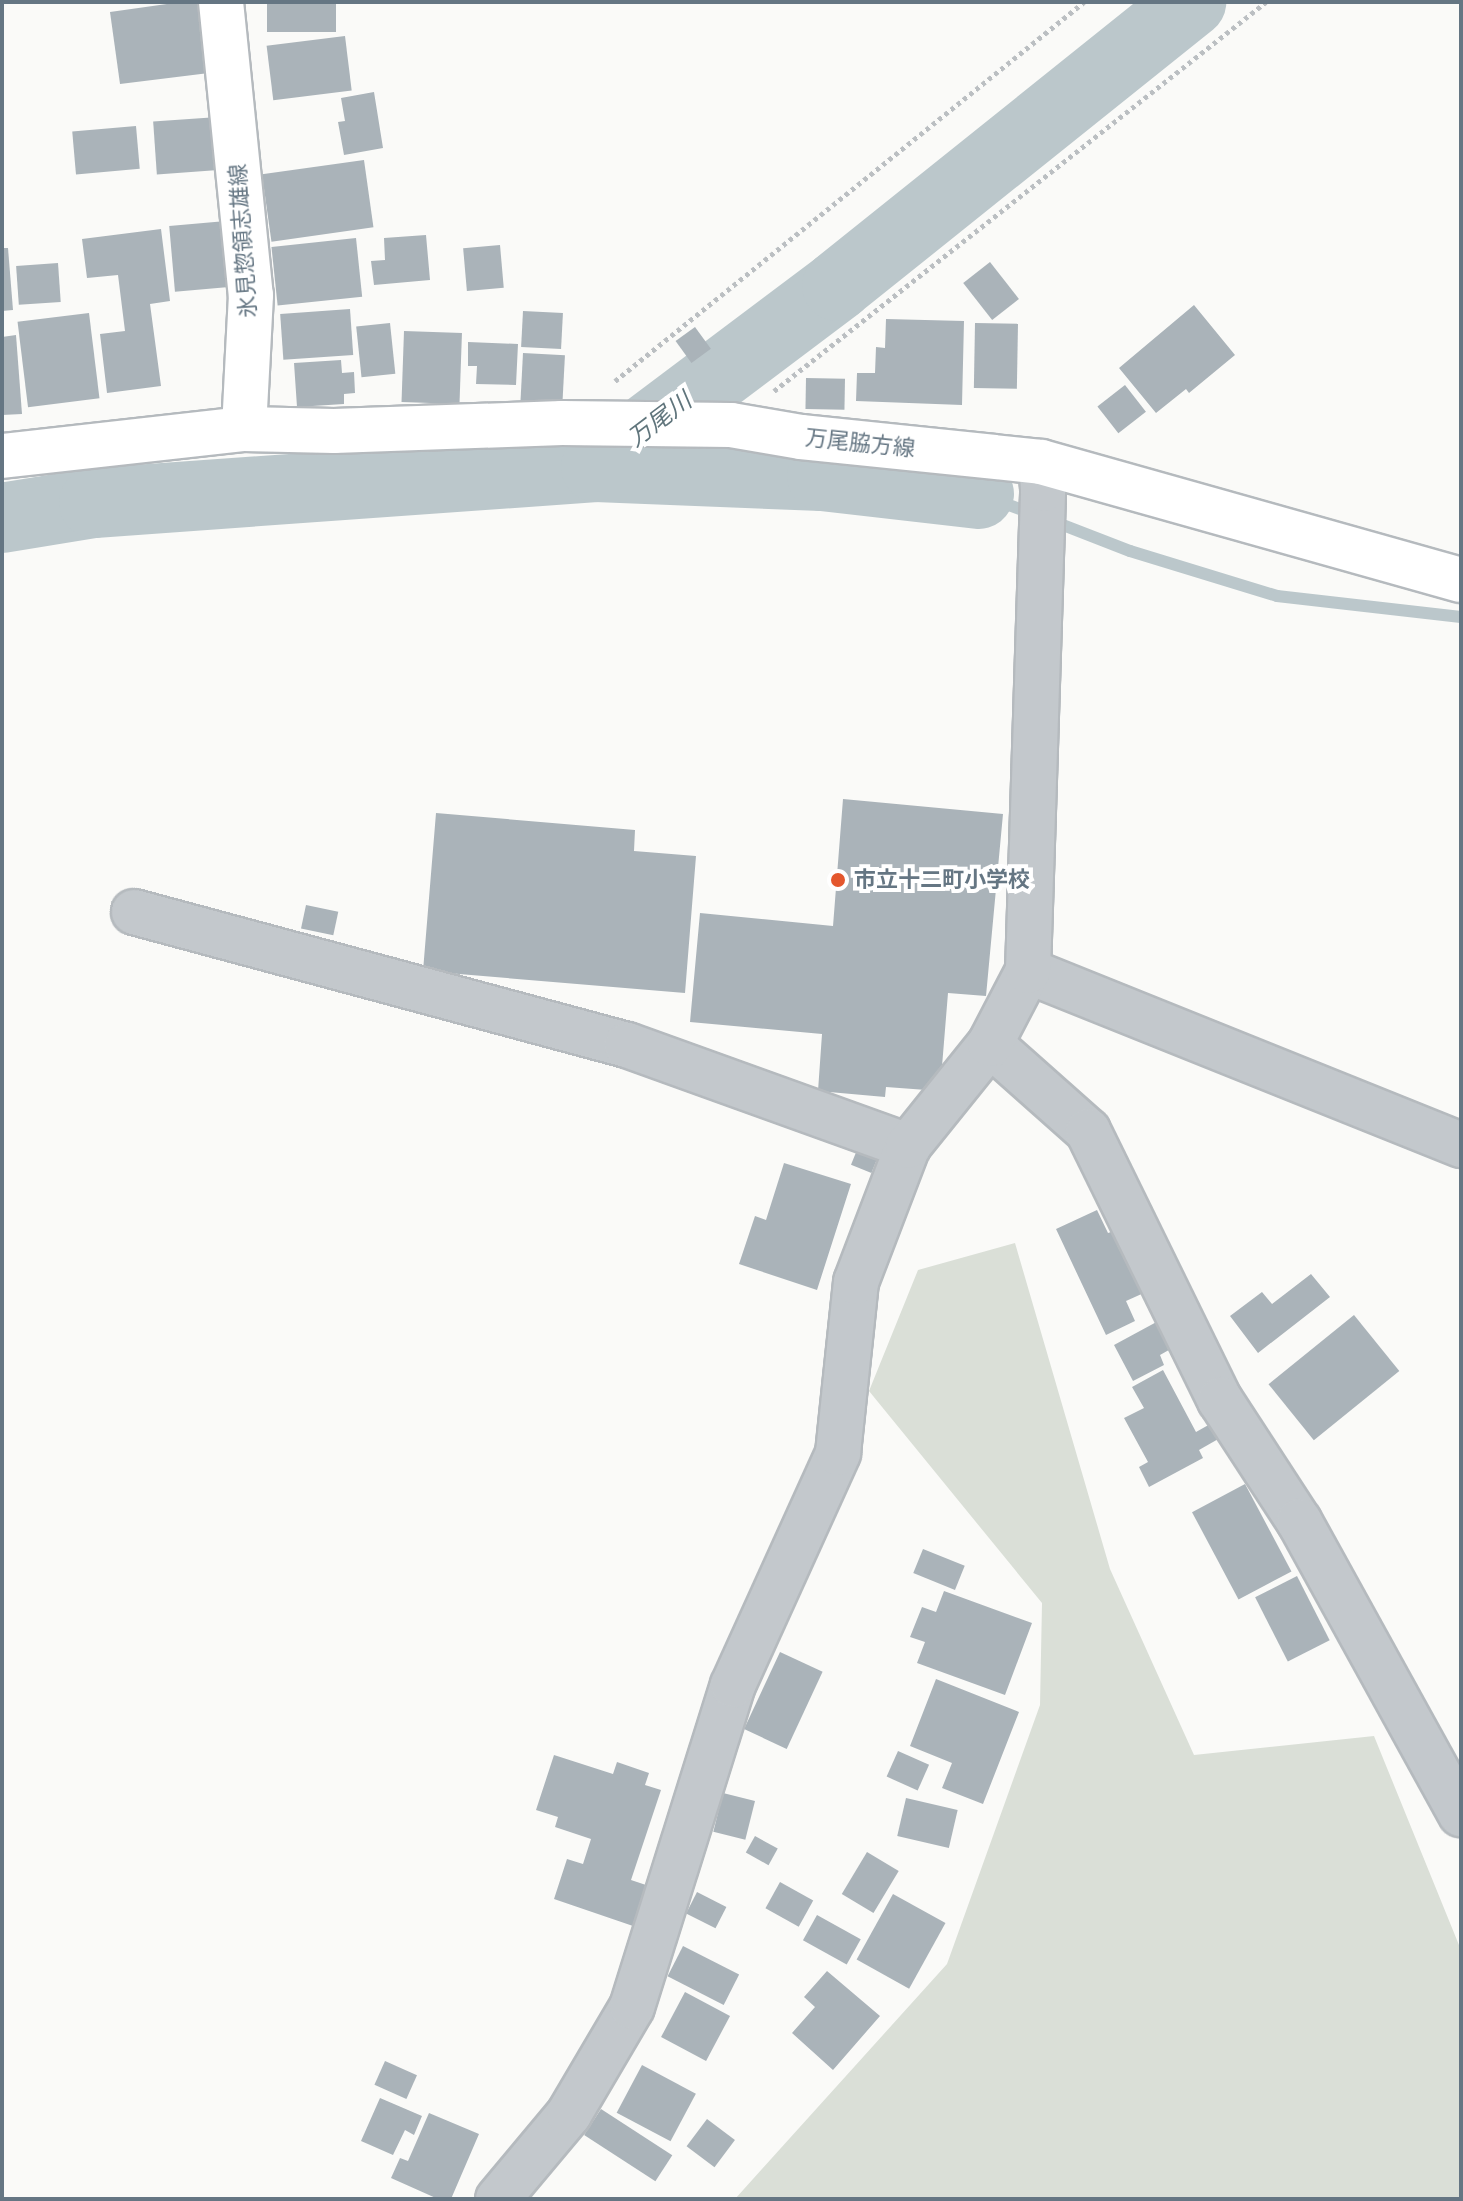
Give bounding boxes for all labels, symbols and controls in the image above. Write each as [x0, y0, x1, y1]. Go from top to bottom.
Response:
street label: 氷見惣領志雄線 [224, 163, 262, 319]
water label: 万尾川 [623, 387, 697, 453]
street label: 万尾脇方線 [804, 424, 916, 462]
place label: 市立十二町小学校 [854, 867, 1030, 893]
marker: 市立十二町小学校 [829, 871, 847, 889]

